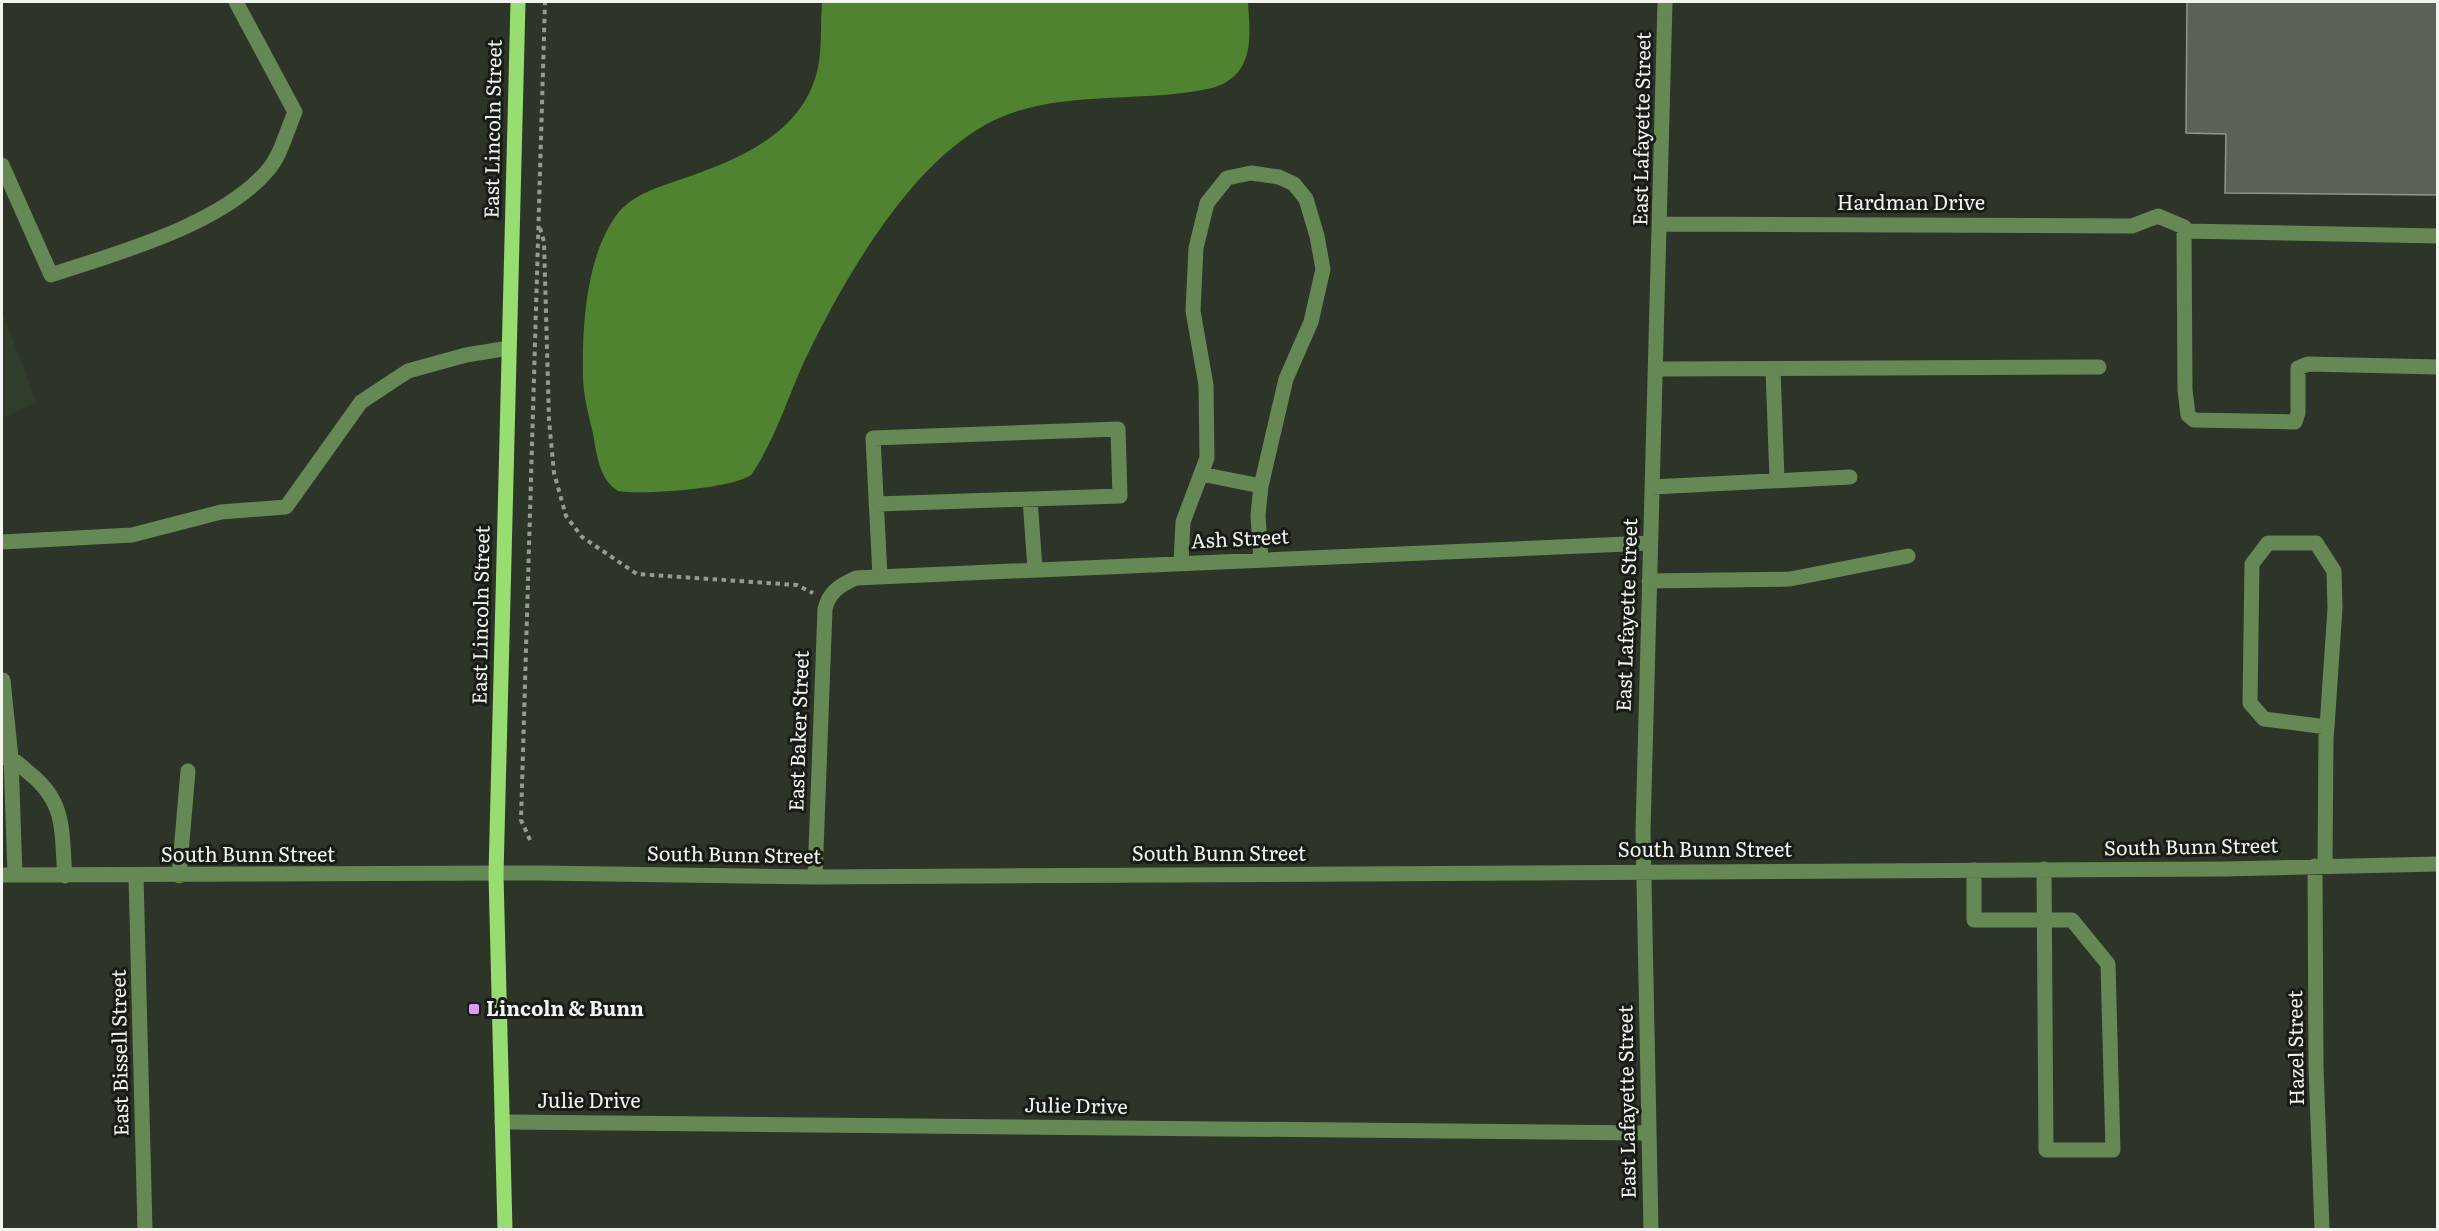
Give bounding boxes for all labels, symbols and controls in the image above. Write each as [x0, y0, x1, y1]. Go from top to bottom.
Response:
street label: East Lafayette Street [1623, 32, 1657, 226]
street label: East Lincoln Street [474, 39, 508, 219]
street label: Hardman Drive [1837, 186, 1985, 216]
street label: East Lafayette Street [1607, 518, 1643, 712]
street label: Ash Street [1190, 519, 1290, 555]
street label: East Lincoln Street [462, 525, 496, 705]
street label: East Baker Street [779, 650, 815, 812]
street label: South Bunn Street [2104, 828, 2278, 862]
street label: South Bunn Street [1618, 833, 1792, 863]
street label: South Bunn Street [647, 836, 821, 870]
street label: South Bunn Street [1132, 837, 1306, 867]
street label: South Bunn Street [161, 838, 335, 868]
street label: East Bissell Street [102, 969, 134, 1137]
street label: Hazel Street [2278, 990, 2310, 1106]
place label: Lincoln & Bunn [486, 992, 644, 1022]
marker: Lincoln & Bunn [467, 1002, 481, 1016]
street label: East Lafayette Street [1608, 1005, 1642, 1199]
street label: Julie Drive [537, 1084, 641, 1114]
street label: Julie Drive [1024, 1088, 1128, 1120]

